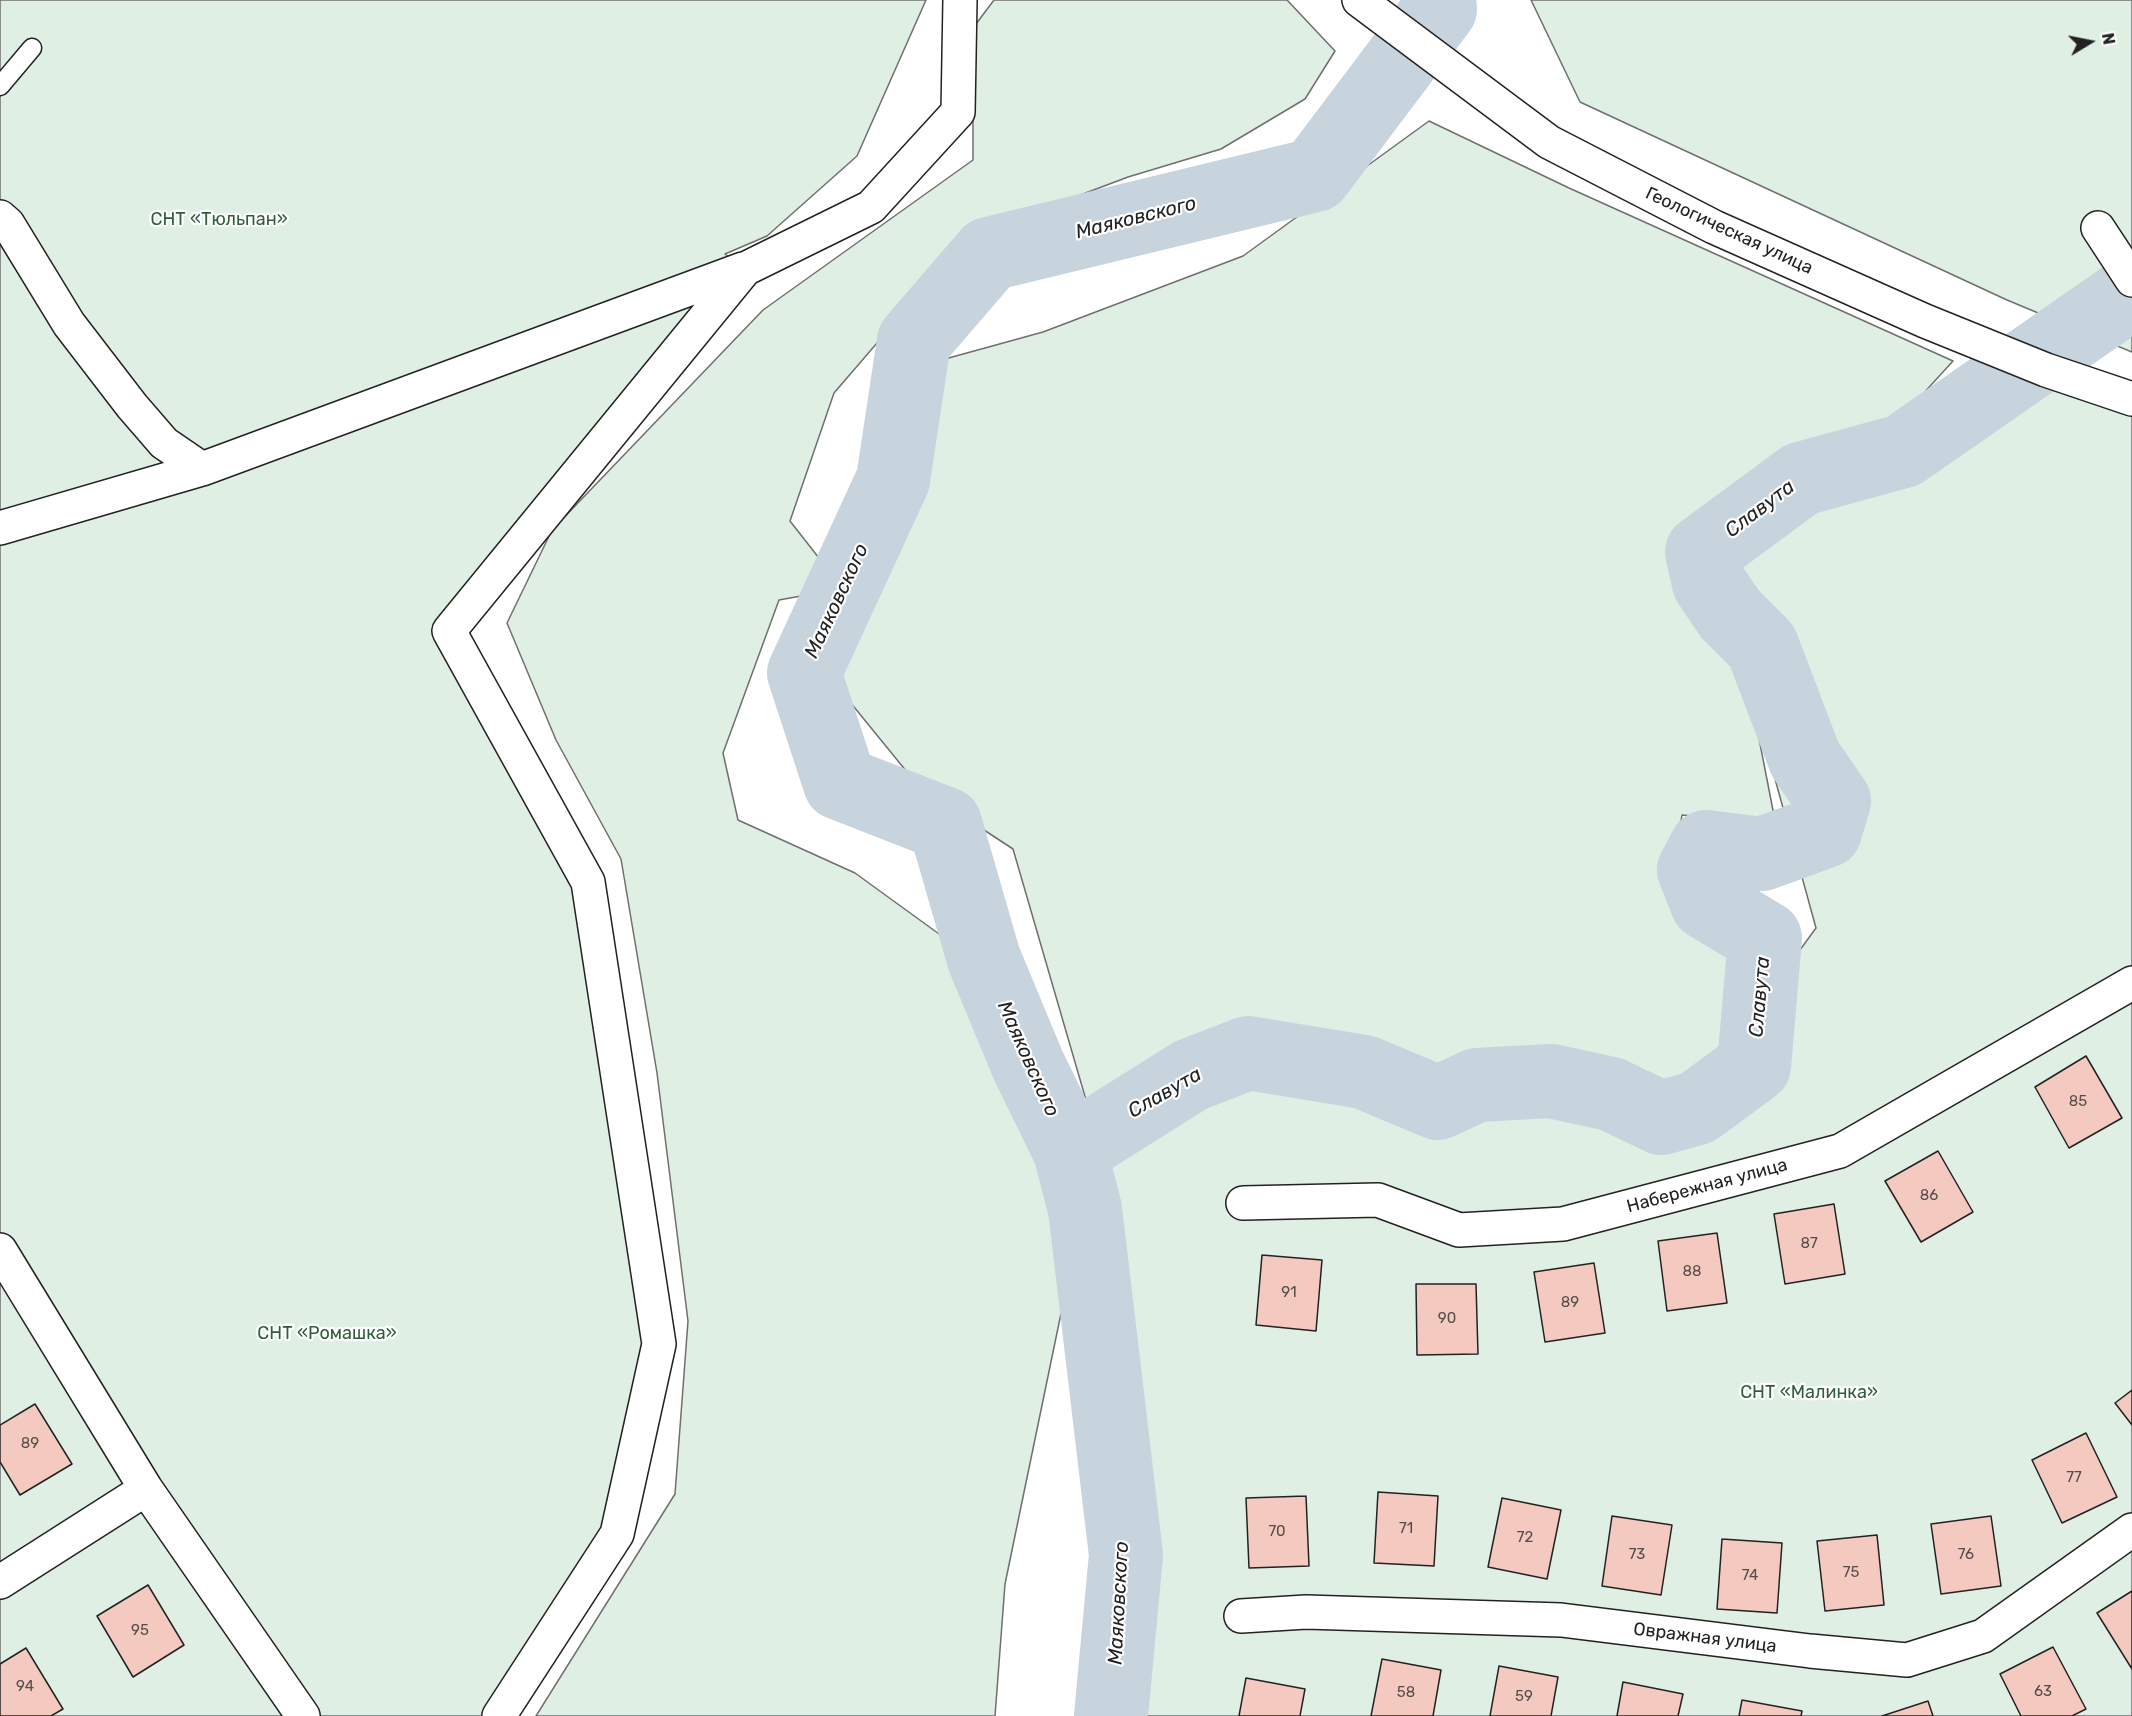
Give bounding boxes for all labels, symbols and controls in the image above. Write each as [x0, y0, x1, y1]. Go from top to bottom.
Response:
north arrow [2060, 12, 2120, 72]
text: N [2098, 31, 2119, 46]
street label: Геологическая улица [1642, 183, 1816, 279]
water label: Маяковского [1073, 191, 1199, 245]
park label: СНТ «Тюльпан» [150, 209, 288, 231]
water label: Славута [1720, 475, 1800, 543]
water label: Маяковского [800, 540, 874, 662]
water label: Славута [1745, 956, 1775, 1038]
water label: Маяковского [992, 998, 1064, 1120]
water label: Славута [1124, 1062, 1206, 1124]
house number: 85 [2069, 1093, 2087, 1111]
street label: Набережная улица [1624, 1154, 1790, 1218]
house number: 86 [1920, 1187, 1938, 1205]
house number: 87 [1800, 1235, 1818, 1253]
house number: 88 [1682, 1263, 1702, 1281]
house number: 91 [1281, 1284, 1297, 1302]
house number: 89 [1561, 1294, 1579, 1312]
house number: 90 [1438, 1310, 1456, 1328]
park label: СНТ «Ромашка» [257, 1323, 397, 1345]
park label: СНТ «Малинка» [1740, 1382, 1878, 1404]
house number: 89 [21, 1435, 39, 1453]
house number: 77 [2066, 1469, 2082, 1487]
house number: 71 [1399, 1520, 1413, 1538]
house number: 70 [1268, 1523, 1286, 1541]
house number: 72 [1517, 1529, 1533, 1547]
water label: Маяковского [1104, 1541, 1134, 1665]
house number: 73 [1629, 1546, 1645, 1564]
house number: 76 [1958, 1546, 1974, 1564]
house number: 75 [1843, 1564, 1859, 1582]
house number: 74 [1742, 1567, 1758, 1585]
street label: Овражная улица [1632, 1618, 1778, 1658]
house number: 95 [131, 1622, 149, 1640]
house number: 94 [16, 1678, 34, 1696]
house number: 63 [2034, 1683, 2052, 1701]
house number: 58 [1397, 1684, 1415, 1702]
house number: 59 [1515, 1688, 1533, 1706]

